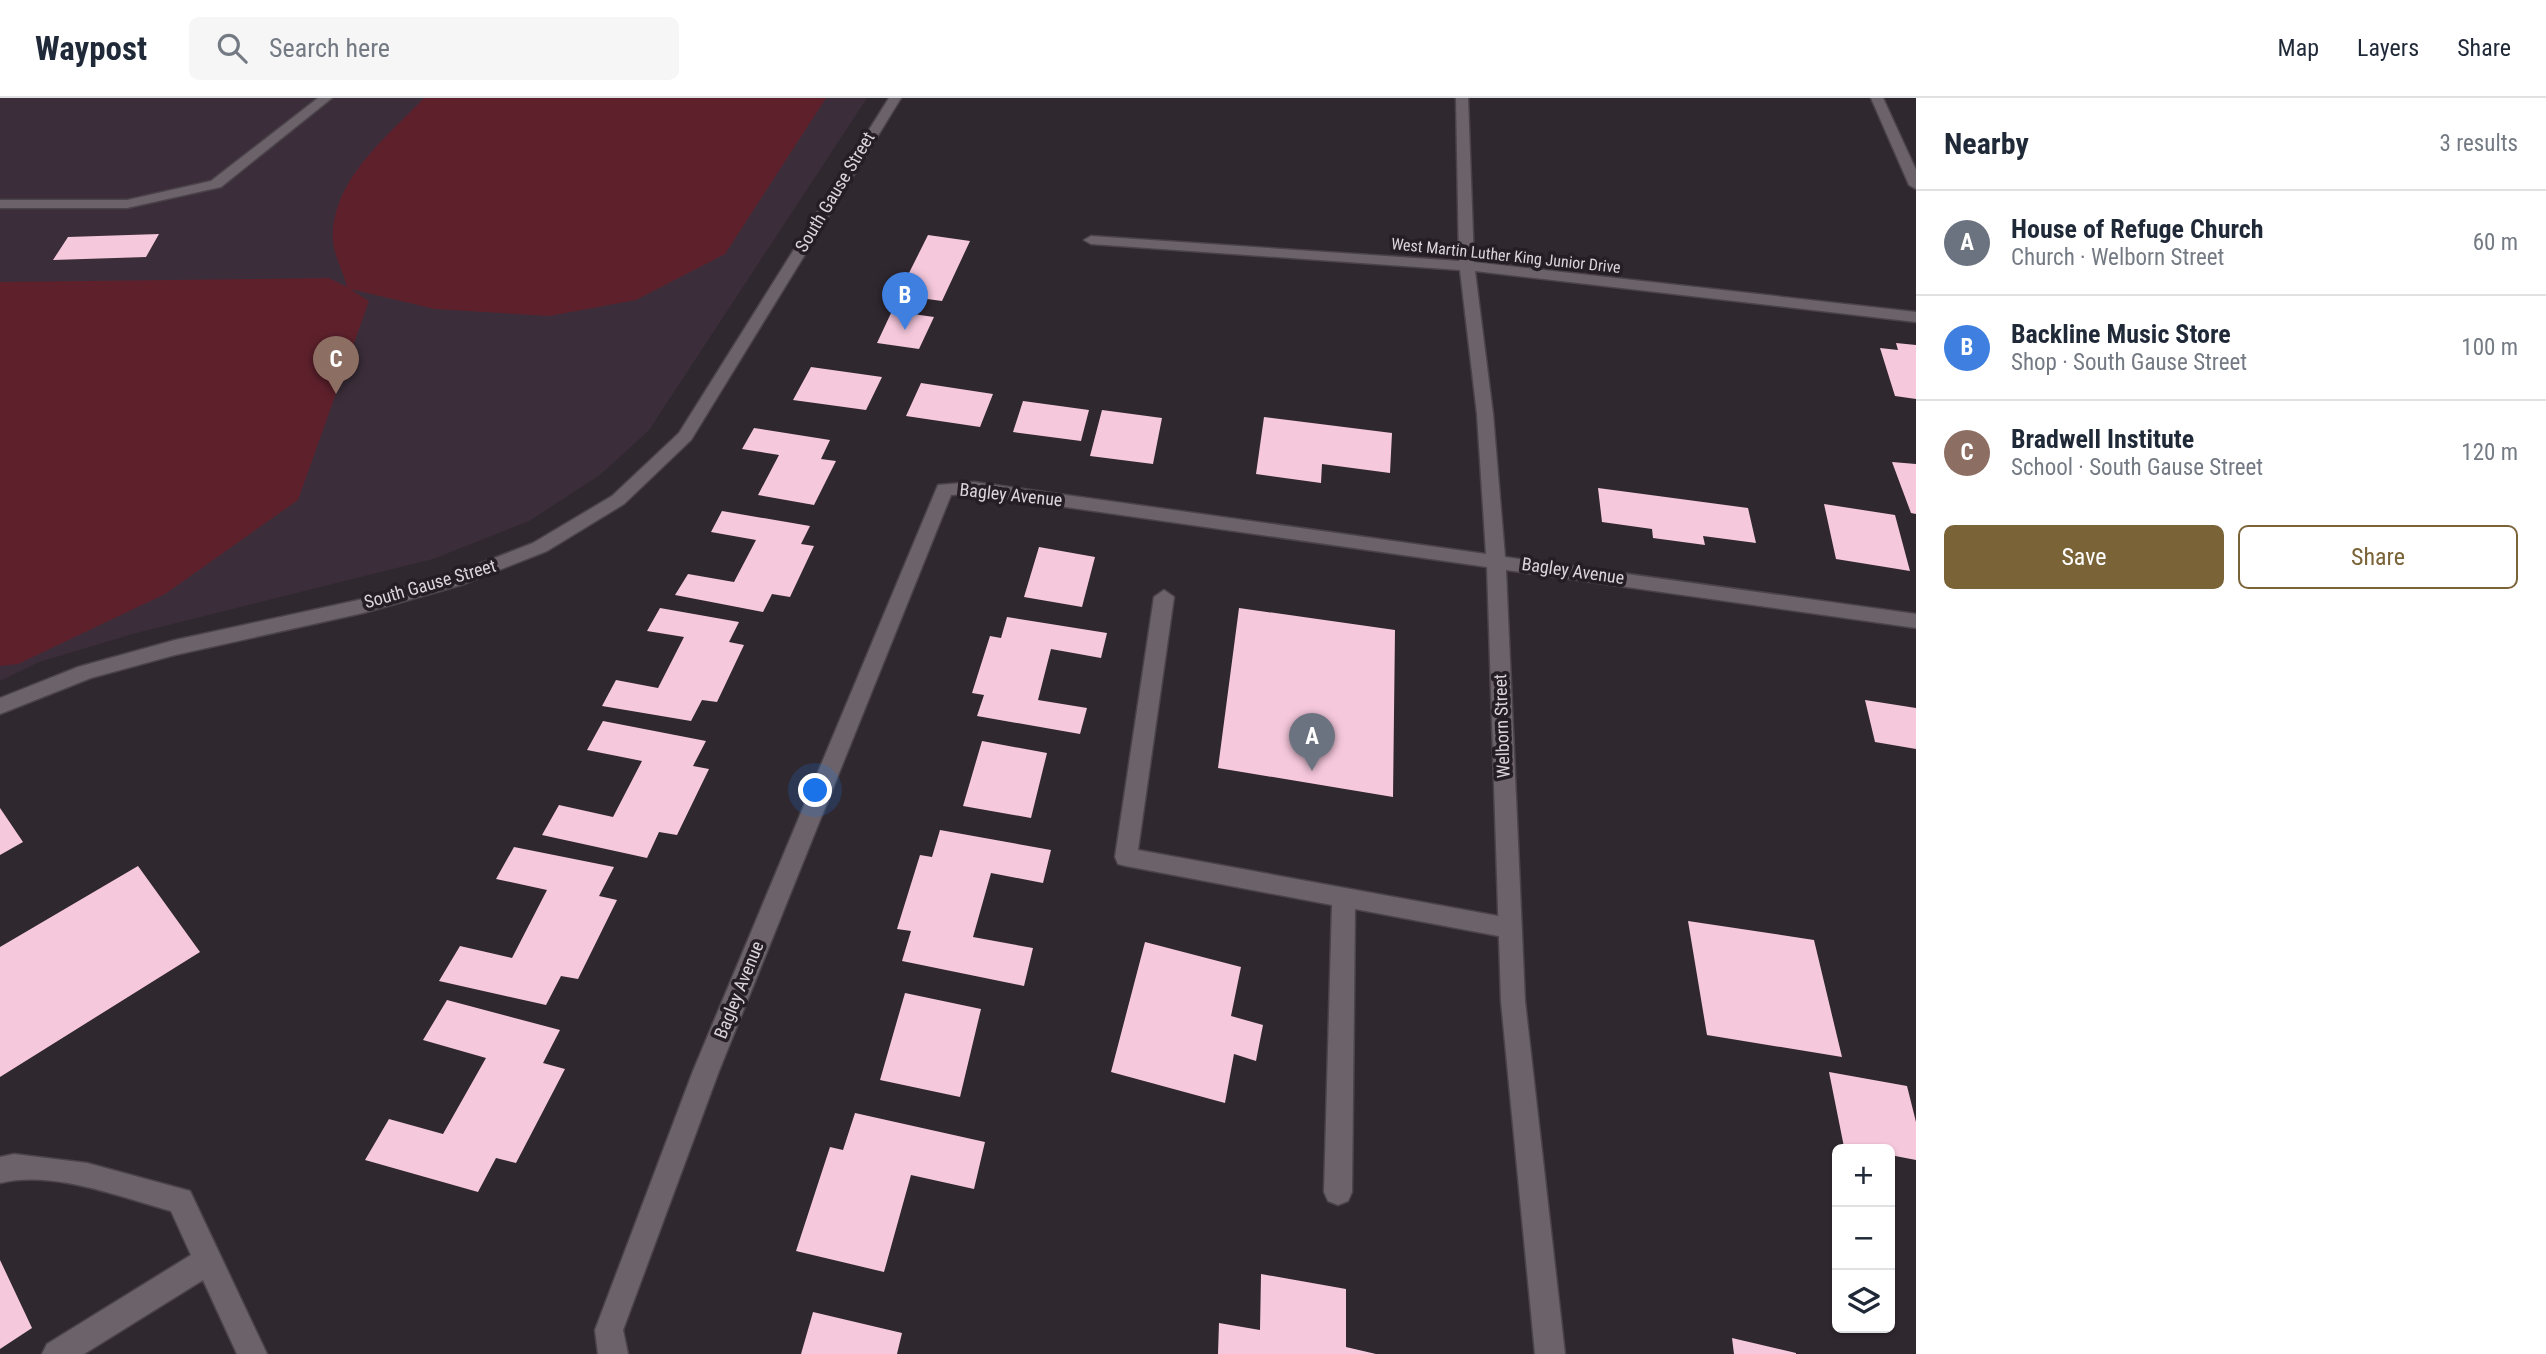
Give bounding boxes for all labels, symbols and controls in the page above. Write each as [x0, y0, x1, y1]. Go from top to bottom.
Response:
search box [189, 17, 679, 80]
text: Waypost [35, 29, 147, 68]
icon: search [213, 29, 251, 67]
text: Search here [269, 33, 390, 63]
text: Map [2278, 34, 2319, 62]
text: Layers [2357, 34, 2419, 62]
text: Share [2457, 34, 2511, 62]
text: Nearby [1944, 126, 2029, 161]
street label: South Gause Street [791, 128, 879, 255]
text: 3 results [2440, 130, 2518, 157]
text: House of Refuge Church [2011, 214, 2264, 244]
text: A [1960, 229, 1974, 256]
text: 60 m [2473, 229, 2518, 256]
street label: West Martin Luther King Junior Drive [1390, 234, 1622, 277]
text: Church · Welborn Street [2011, 244, 2224, 271]
pin: B [882, 272, 928, 330]
text: Backline Music Store [2011, 319, 2231, 349]
text: B [1961, 334, 1973, 361]
text: 100 m [2461, 334, 2518, 361]
pin: C [313, 336, 359, 394]
text: Shop · South Gause Street [2011, 349, 2247, 376]
text: Bradwell Institute [2011, 424, 2194, 454]
text: C [1960, 439, 1974, 466]
text: 120 m [2461, 439, 2518, 466]
text: School · South Gause Street [2011, 454, 2263, 481]
street label: Bagley Avenue [959, 479, 1063, 510]
button: Save [1944, 525, 2224, 589]
button: Share [2238, 525, 2518, 589]
street label: Bagley Avenue [1520, 553, 1626, 588]
street label: South Gause Street [362, 555, 498, 612]
street label: Welborn Street [1489, 673, 1514, 779]
pin: A [1289, 713, 1335, 771]
your location [798, 773, 832, 807]
street label: Bagley Avenue [709, 938, 768, 1042]
map controls [1832, 1144, 1895, 1333]
button: + [1832, 1144, 1895, 1207]
button: − [1832, 1207, 1895, 1270]
button: layers [1832, 1270, 1895, 1333]

